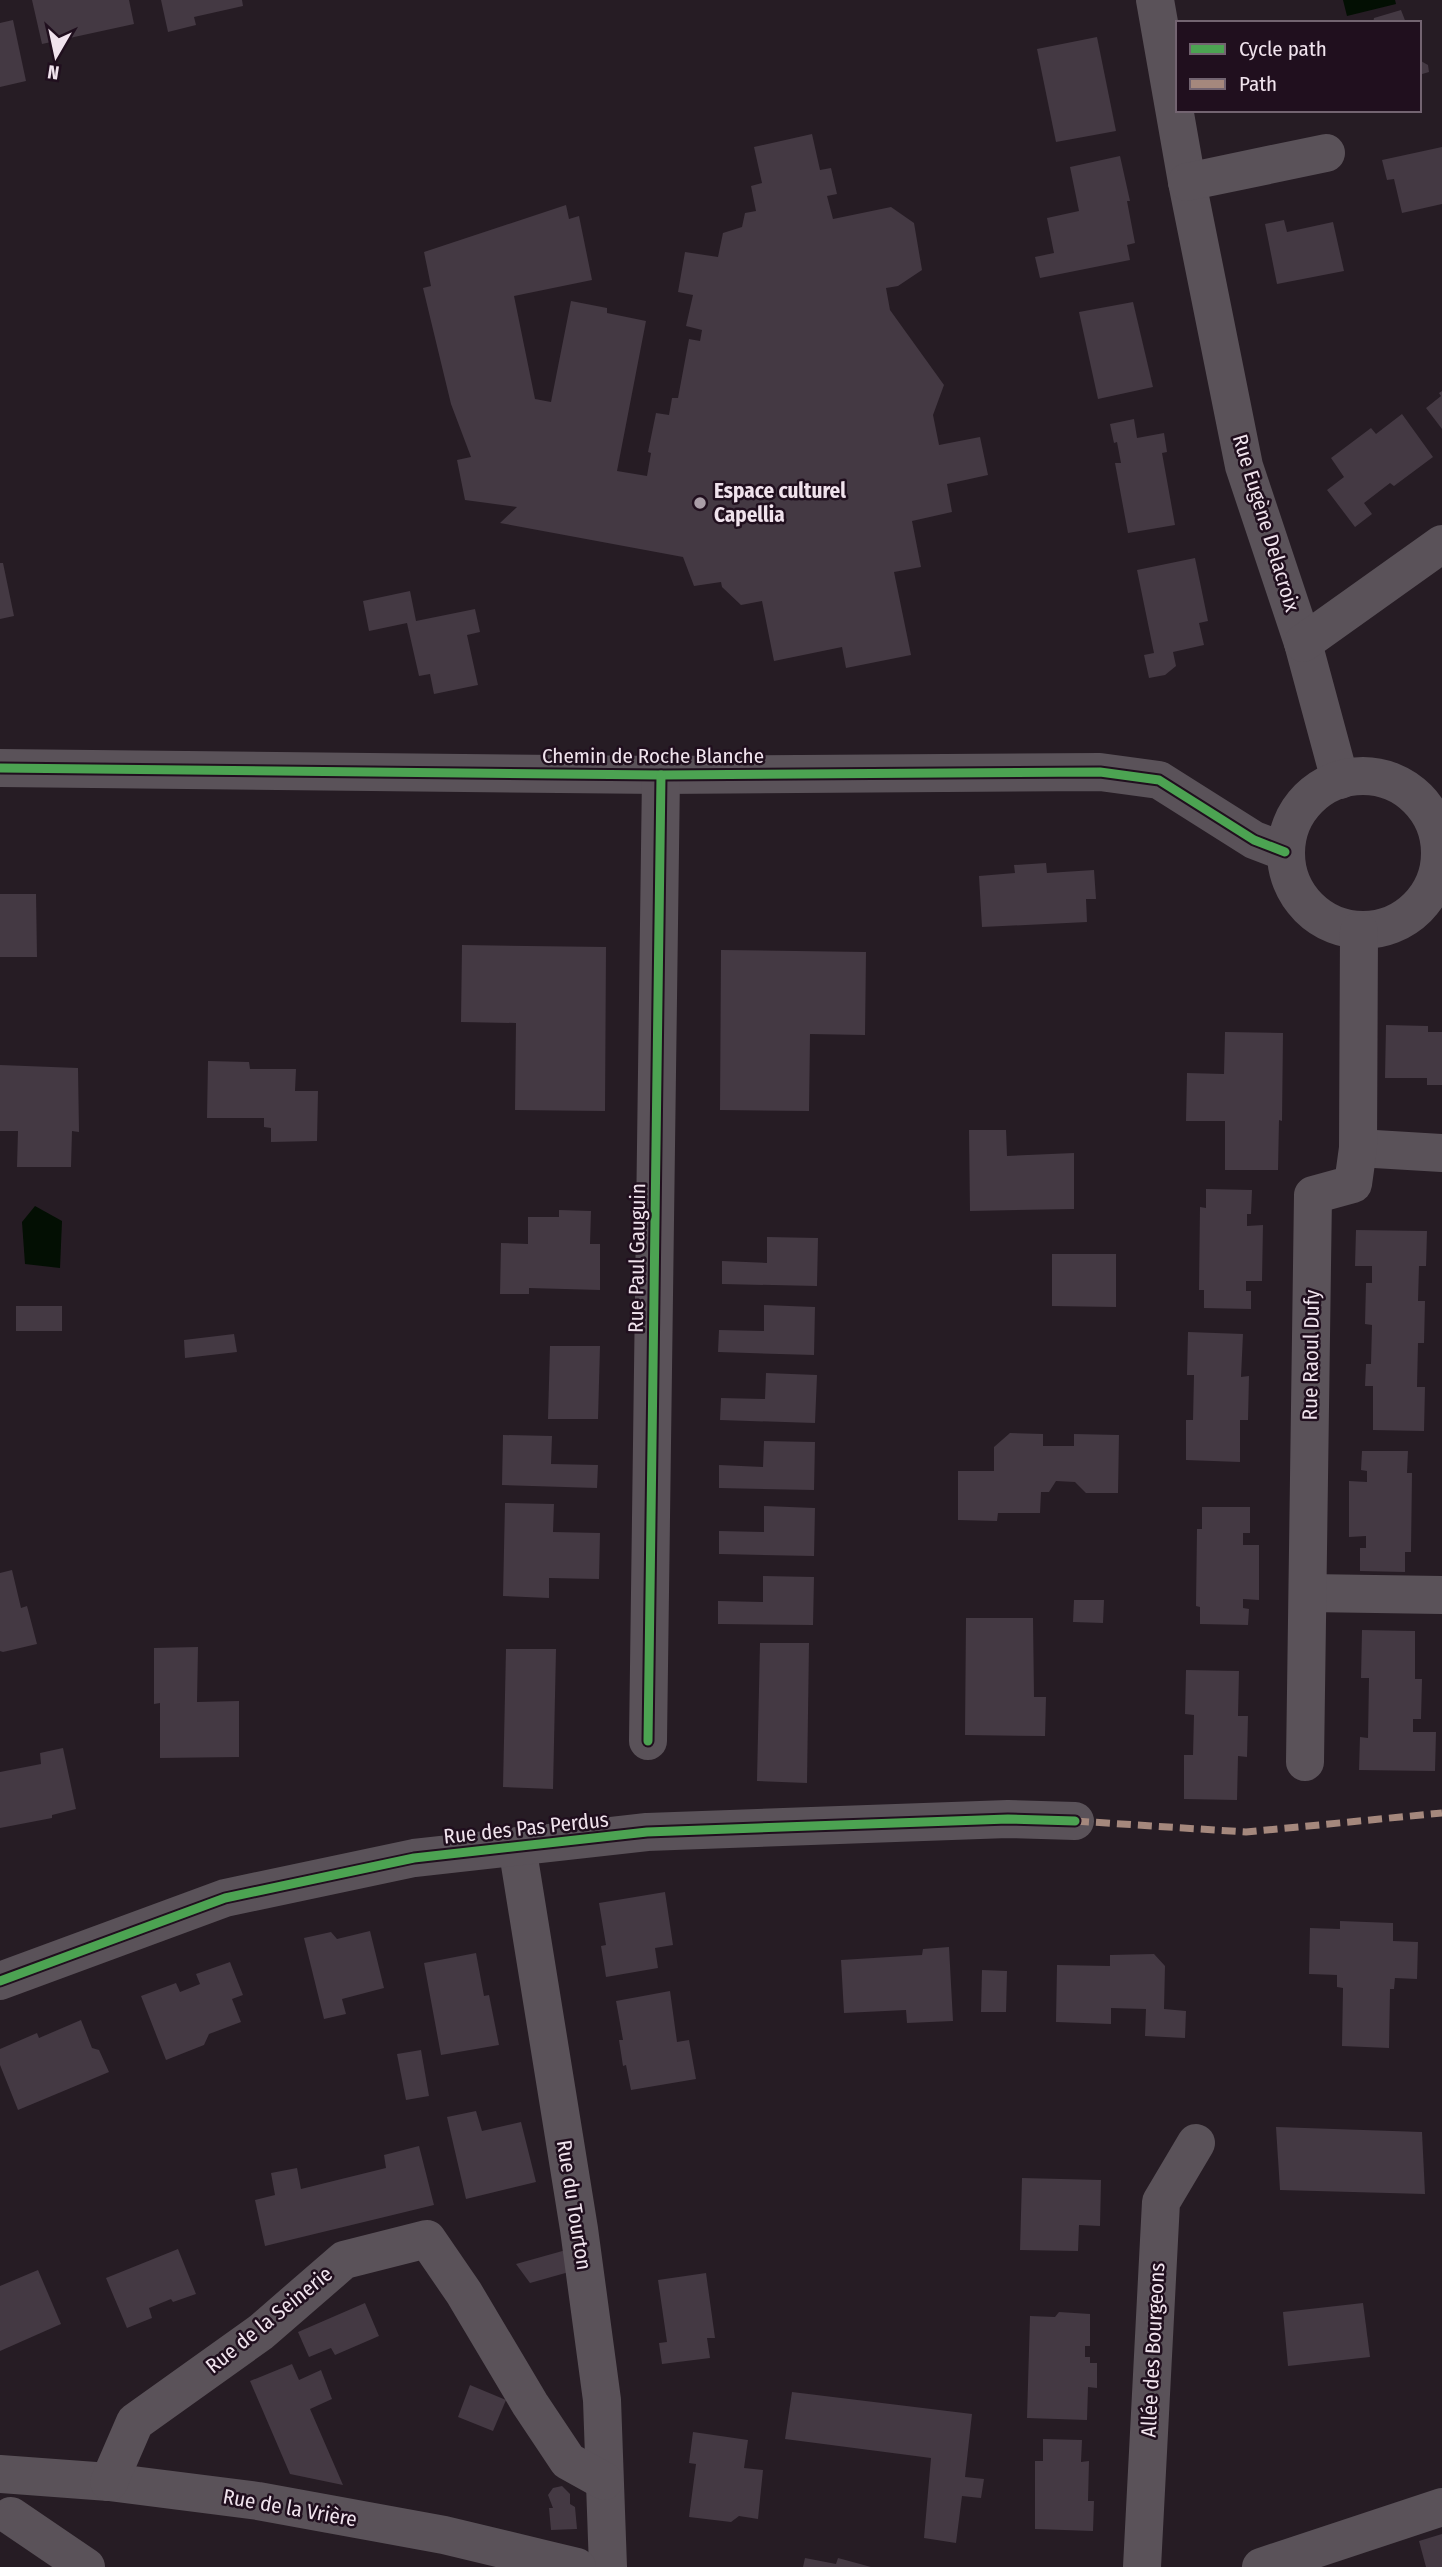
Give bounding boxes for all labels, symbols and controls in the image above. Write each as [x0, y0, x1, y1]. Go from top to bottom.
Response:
north arrow [21, 21, 91, 91]
legend [1176, 21, 1421, 112]
text: Cycle path [1239, 36, 1327, 62]
text: N [46, 60, 61, 85]
text: Path [1239, 71, 1277, 97]
street label: Rue Eugène Delacroix [1227, 431, 1306, 616]
place label: Espace culturel Capellia [714, 478, 846, 528]
marker: Espace culturel Capellia [692, 495, 708, 511]
street label: Chemin de Roche Blanche [542, 743, 764, 769]
street label: Rue Paul Gauguin [623, 1183, 651, 1333]
street label: Rue Raoul Dufy [1297, 1289, 1325, 1421]
street label: Rue des Pas Perdus [442, 1806, 610, 1850]
street label: Rue du Tourton [551, 2138, 597, 2272]
street label: Rue de la Seinerie [200, 2261, 338, 2379]
street label: Allée des Bourgeons [1135, 2262, 1171, 2438]
street label: Rue de la Vrière [221, 2483, 359, 2533]

